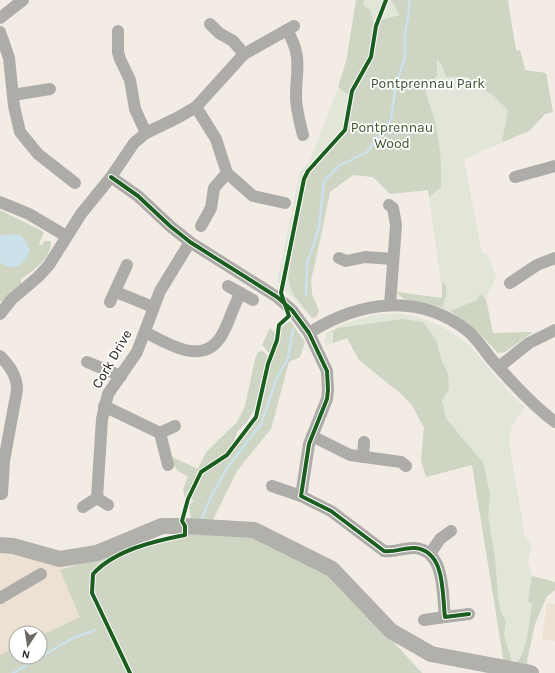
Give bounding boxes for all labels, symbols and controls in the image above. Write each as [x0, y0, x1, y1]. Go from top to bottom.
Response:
park label: Pontprennau Park [371, 75, 485, 92]
park label: Pontprennau Wood [351, 119, 433, 152]
street label: Cork Drive [88, 327, 136, 391]
north arrow [8, 625, 48, 665]
text: N [21, 647, 31, 661]

